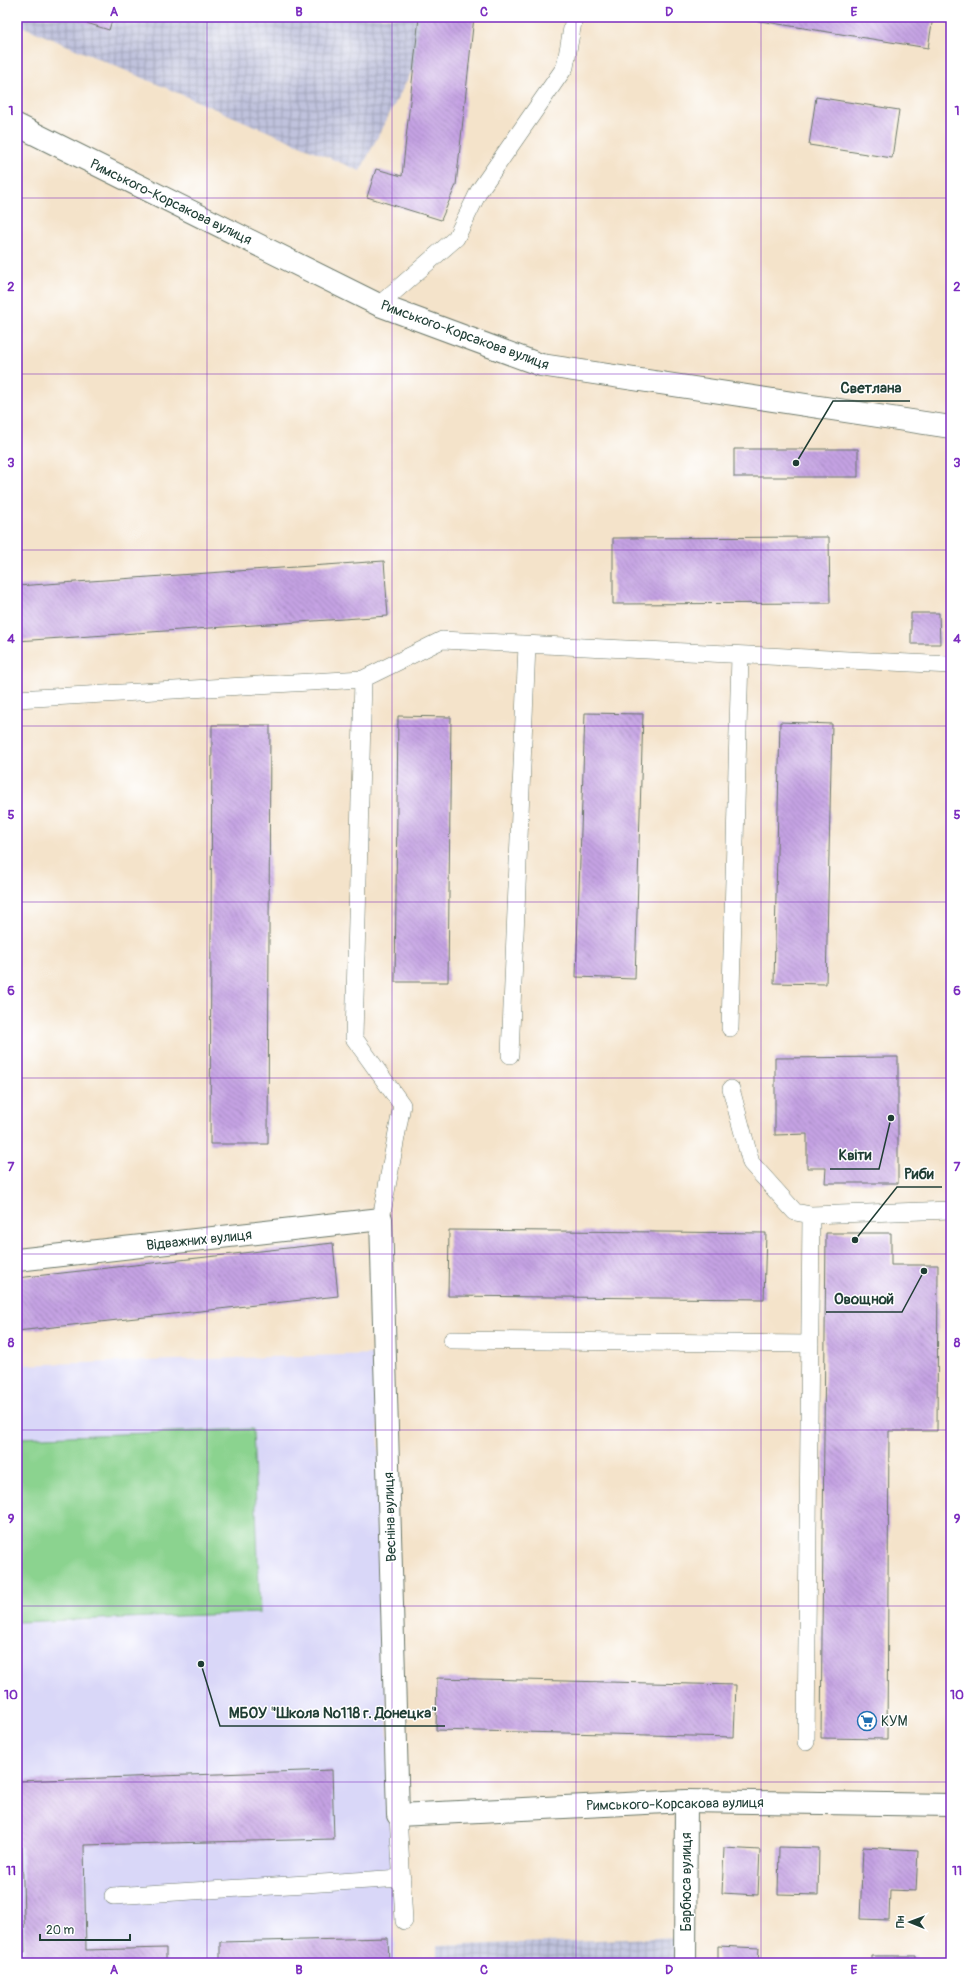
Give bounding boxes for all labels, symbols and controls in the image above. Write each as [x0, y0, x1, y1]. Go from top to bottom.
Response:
text: A [110, 4, 119, 20]
text: B [295, 4, 303, 20]
text: C [480, 4, 488, 20]
text: D [665, 4, 673, 20]
text: E [851, 4, 858, 20]
text: 1 [8, 103, 14, 119]
text: 1 [954, 103, 960, 119]
street label: Римського-Корсакова вулиця [87, 155, 255, 249]
text: 2 [7, 279, 15, 295]
text: 2 [953, 279, 961, 295]
street label: Римського-Корсакова вулиця [379, 297, 551, 373]
callout: Светлана [833, 374, 910, 401]
text: Светлана [841, 379, 901, 398]
text: 3 [7, 455, 15, 471]
text: 3 [953, 455, 961, 471]
text: 4 [7, 631, 15, 647]
text: 4 [953, 631, 961, 647]
text: 5 [7, 807, 15, 823]
text: 5 [953, 807, 961, 823]
text: 6 [7, 983, 15, 999]
text: 6 [953, 983, 961, 999]
callout: Квіти [830, 1142, 879, 1169]
text: Квіти [839, 1146, 872, 1165]
text: 7 [8, 1159, 15, 1175]
text: 7 [954, 1159, 961, 1175]
callout: Риби [897, 1160, 942, 1187]
text: Риби [904, 1165, 934, 1184]
street label: Відважних вулиця [145, 1226, 253, 1254]
callout: Овощной [826, 1285, 902, 1312]
text: Овощной [834, 1290, 894, 1309]
text: 8 [8, 1335, 15, 1351]
text: 8 [954, 1335, 961, 1351]
street label: Весніна вулиця [380, 1472, 400, 1562]
text: 9 [8, 1511, 15, 1527]
text: 9 [954, 1511, 961, 1527]
text: 10 [4, 1687, 18, 1703]
text: 10 [950, 1687, 964, 1703]
callout: МБОУ "Школа №118 г. Донецка" [220, 1699, 445, 1726]
text: МБОУ "Школа №118 г. Донецка" [229, 1704, 437, 1723]
supermarket icon: КУМ [856, 1710, 878, 1732]
place label: КУМ [881, 1713, 908, 1730]
street label: Римського-Корсакова вулиця [586, 1794, 764, 1814]
street label: Барбюса вулиця [678, 1833, 695, 1931]
text: 11 [6, 1863, 16, 1879]
text: 11 [952, 1863, 962, 1879]
north arrow [890, 1902, 930, 1942]
text: Пн [894, 1915, 907, 1928]
scale bar [40, 1916, 130, 1942]
text: 20 m [46, 1923, 75, 1938]
text: A [110, 1962, 119, 1978]
text: B [295, 1962, 303, 1978]
text: C [480, 1962, 488, 1978]
text: D [665, 1962, 673, 1978]
text: E [851, 1962, 858, 1978]

